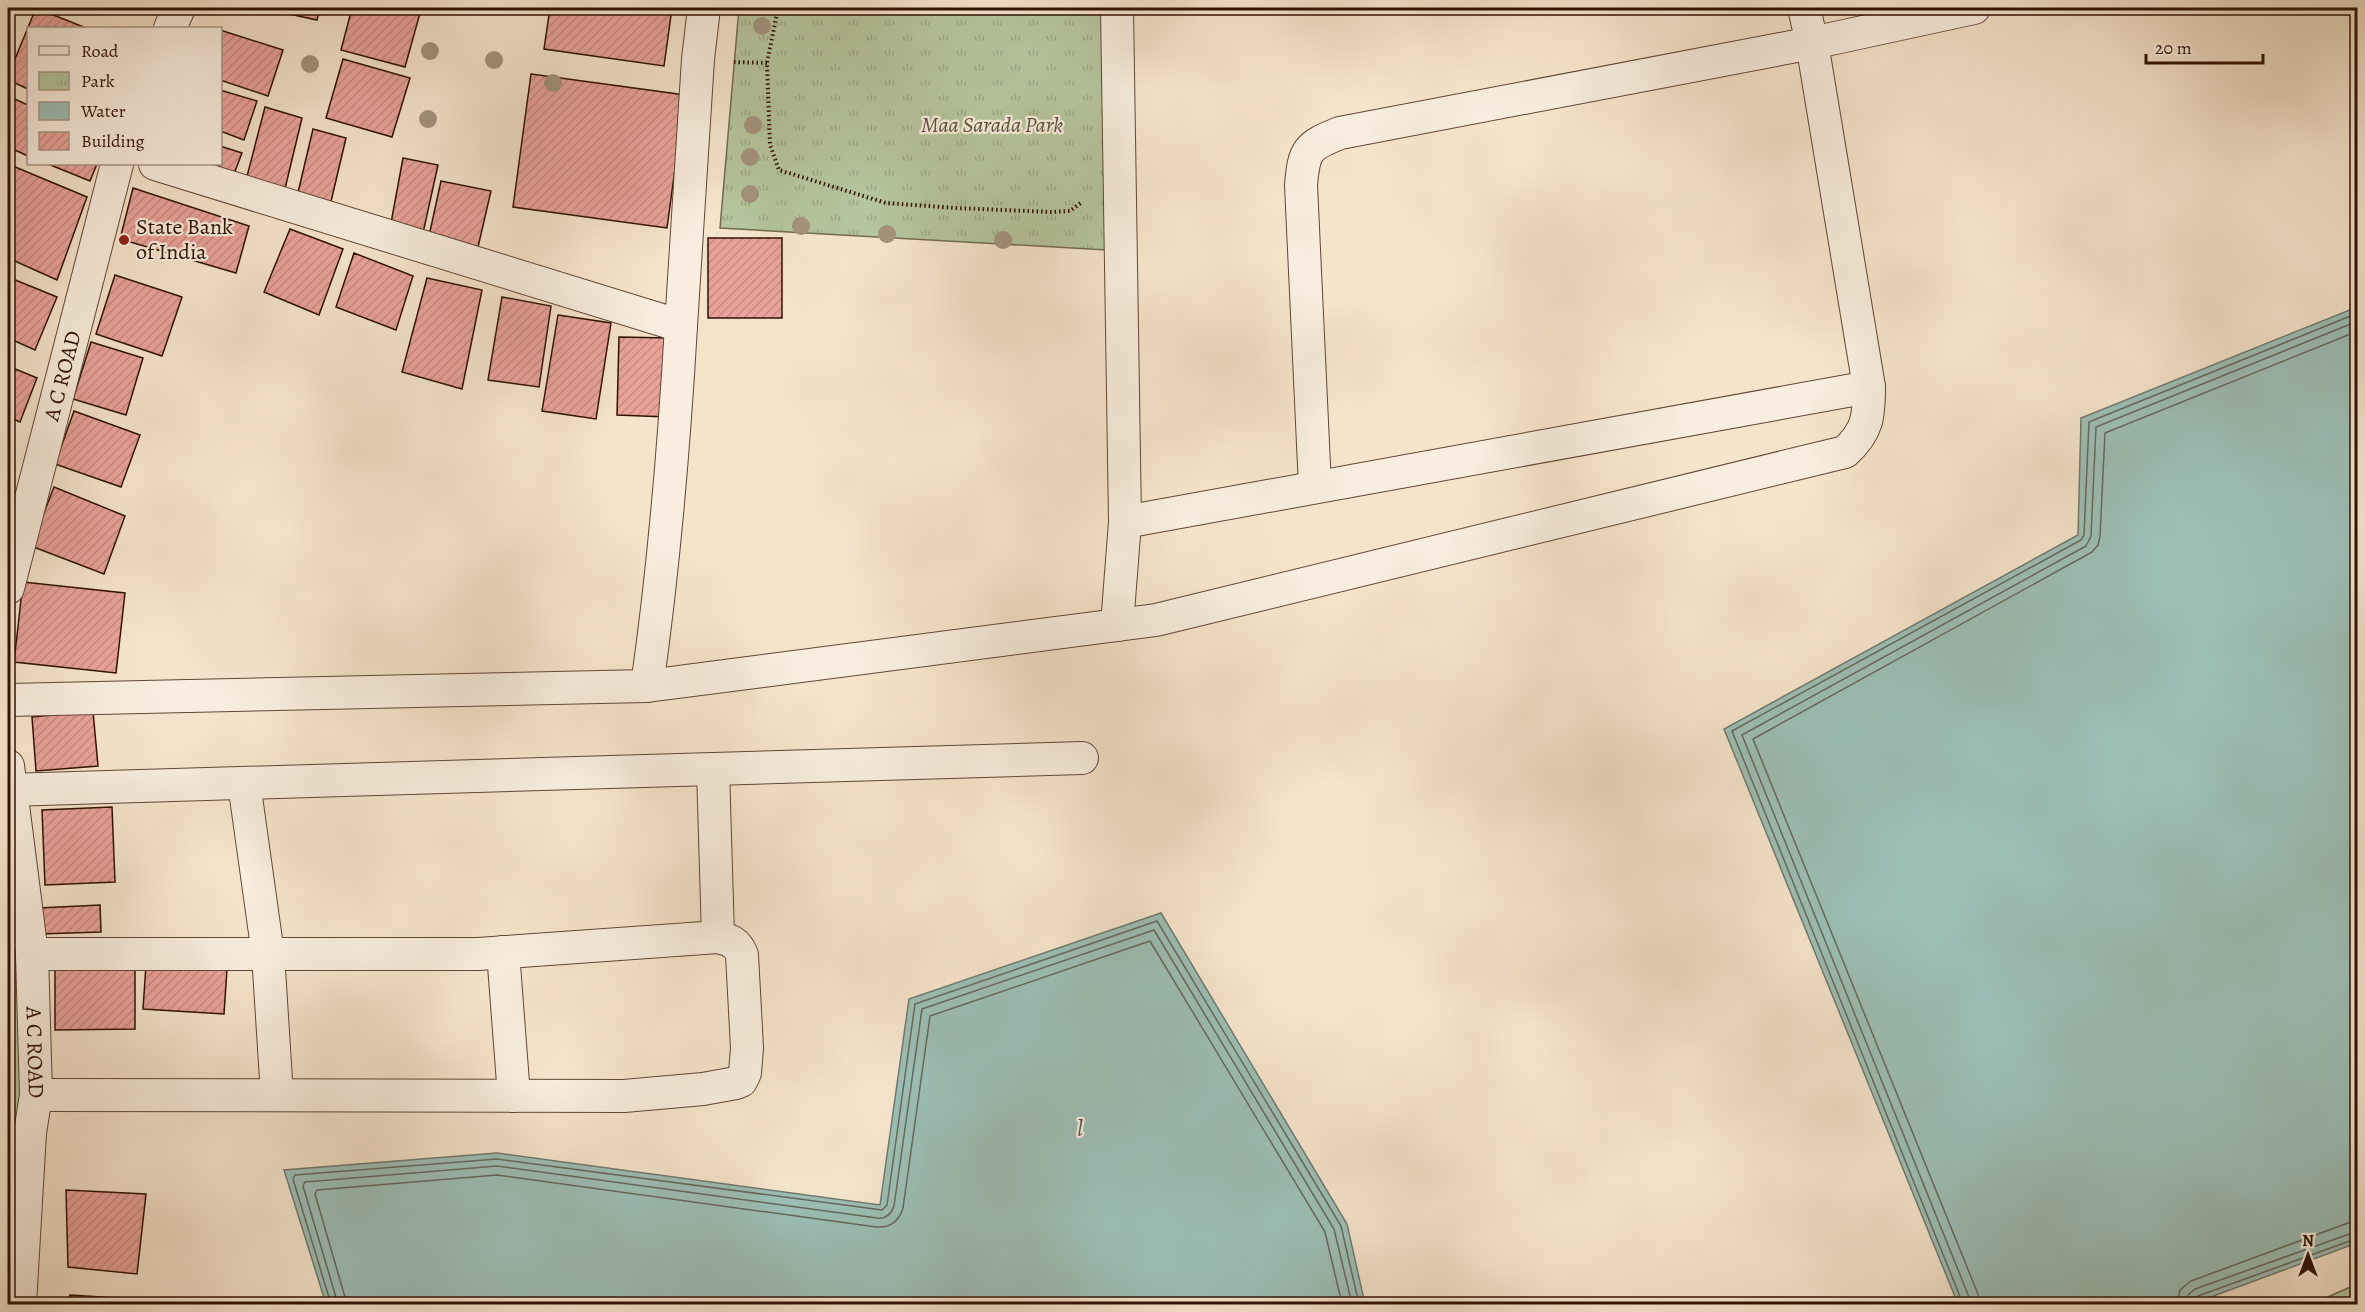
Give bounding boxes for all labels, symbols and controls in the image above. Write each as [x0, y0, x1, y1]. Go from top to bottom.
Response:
legend [27, 27, 222, 165]
scale bar [2146, 27, 2263, 65]
text: 20 m [2155, 36, 2192, 60]
text: Road [81, 39, 119, 63]
text: Park [81, 69, 115, 93]
text: Water [80, 99, 126, 123]
park label: Maa Sarada Park [921, 110, 1063, 140]
text: Building [81, 129, 145, 153]
place label: State Bank of India [136, 212, 233, 267]
marker: State Bank of India [117, 233, 131, 247]
street label: A C ROAD [36, 328, 88, 425]
street label: A C ROAD [18, 1005, 51, 1099]
water label: l [1077, 1112, 1083, 1144]
north arrow [2278, 1225, 2338, 1285]
text: N [2302, 1230, 2314, 1252]

